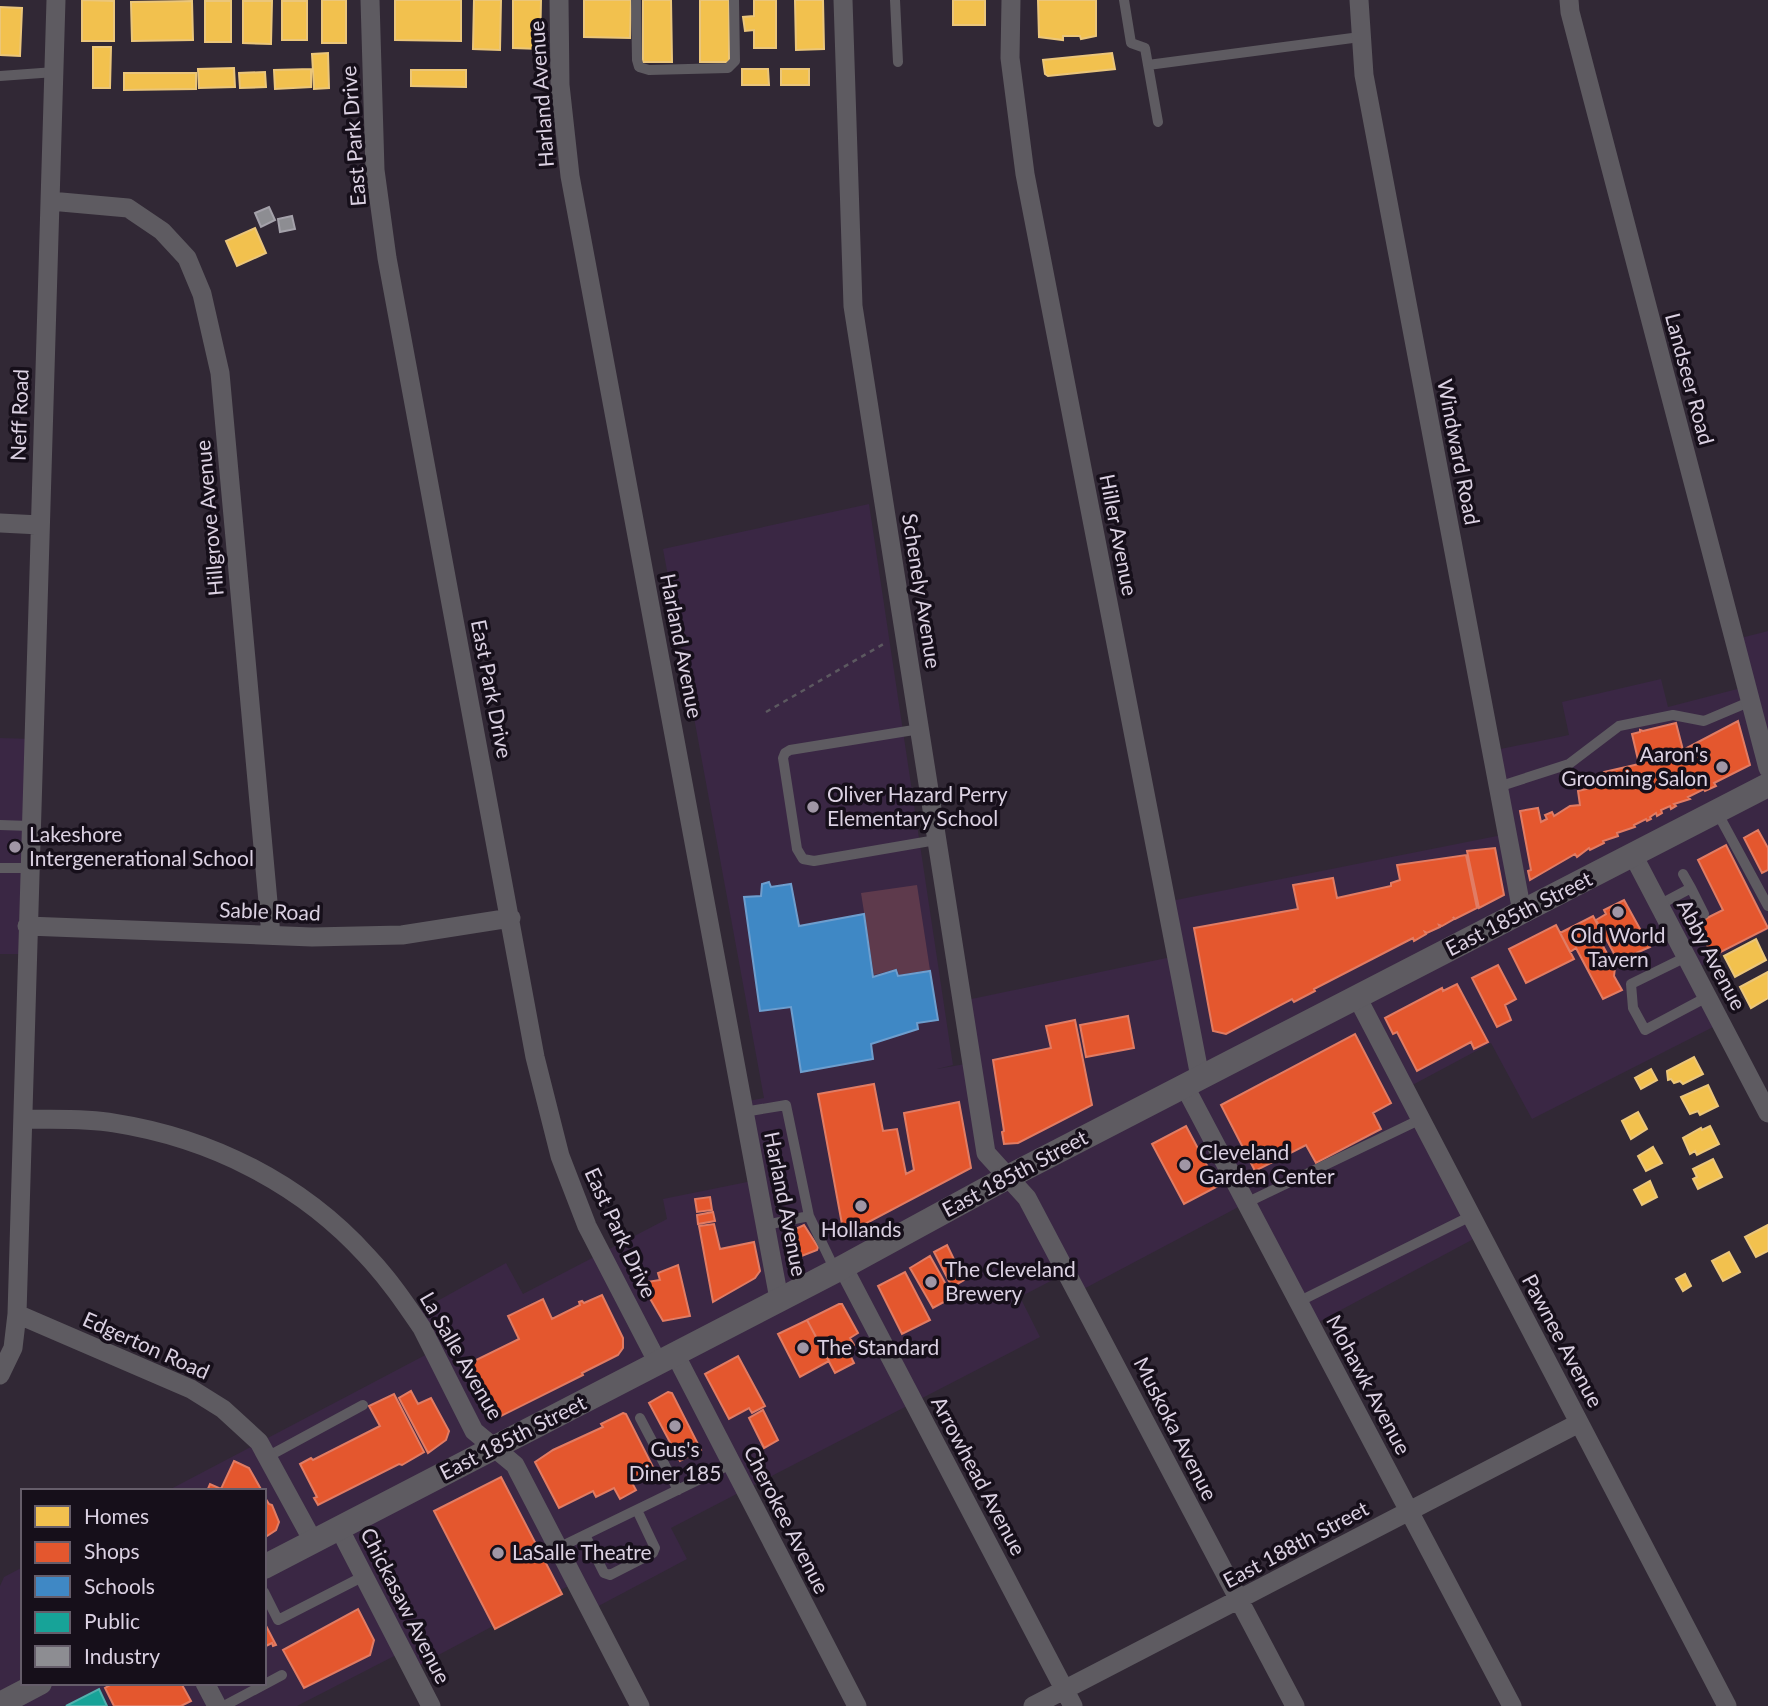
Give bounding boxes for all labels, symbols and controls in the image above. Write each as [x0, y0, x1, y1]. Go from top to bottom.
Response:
street label: Harland Avenue [523, 20, 558, 168]
street label: East Park Drive [335, 65, 370, 207]
street label: Landseer Road [1661, 310, 1720, 447]
street label: Neff Road [4, 368, 33, 461]
street label: Windward Road [1433, 377, 1486, 527]
street label: Hillgrove Avenue [189, 439, 228, 597]
street label: Hiller Avenue [1095, 472, 1144, 598]
street label: Schenely Avenue [898, 512, 947, 670]
street label: Harland Avenue [656, 571, 709, 720]
street label: East Park Drive [467, 617, 518, 760]
place label: Aaron's Grooming Salon [1561, 741, 1708, 790]
marker: Aaron's Grooming Salon [1714, 759, 1730, 775]
place label: Oliver Hazard Perry Elementary School [827, 781, 1008, 830]
marker: Oliver Hazard Perry Elementary School [805, 799, 821, 815]
place label: Lakeshore Intergenerational School [29, 821, 254, 870]
marker: Lakeshore Intergenerational School [7, 839, 23, 855]
street label: East 185th Street [1441, 865, 1596, 960]
street label: Abby Avenue [1673, 895, 1752, 1014]
street label: Sable Road [219, 896, 321, 925]
marker: Old World Tavern [1610, 904, 1626, 920]
place label: Old World Tavern [1570, 922, 1666, 971]
street label: East 185th Street [937, 1124, 1092, 1221]
street label: Harland Avenue [760, 1129, 813, 1278]
place label: Cleveland Garden Center [1199, 1139, 1335, 1188]
marker: Cleveland Garden Center [1177, 1157, 1193, 1173]
street label: East Park Drive [580, 1163, 662, 1302]
marker: Hollands [853, 1198, 869, 1214]
place label: Hollands [821, 1216, 901, 1241]
place label: The Cleveland Brewery [945, 1256, 1076, 1305]
street label: Pawnee Avenue [1518, 1269, 1609, 1411]
marker: The Cleveland Brewery [923, 1274, 939, 1290]
street label: La Salle Avenue [416, 1287, 509, 1424]
street label: Edgerton Road [79, 1306, 214, 1384]
street label: Mohawk Avenue [1322, 1310, 1417, 1458]
place label: The Standard [817, 1334, 939, 1359]
marker: The Standard [795, 1340, 811, 1356]
street label: Muskoka Avenue [1129, 1353, 1223, 1504]
street label: East 185th Street [435, 1389, 590, 1484]
street label: Arrowhead Avenue [927, 1392, 1032, 1559]
marker: Gus's Diner 185 [667, 1418, 683, 1434]
place label: Gus's Diner 185 [629, 1436, 721, 1485]
street label: Cherokee Avenue [739, 1441, 835, 1597]
legend [21, 1489, 266, 1685]
street label: East 188th Street [1218, 1495, 1373, 1592]
text: Homes [84, 1503, 149, 1528]
street label: Chickasaw Avenue [356, 1523, 456, 1687]
text: Shops [84, 1538, 140, 1563]
place label: LaSalle Theatre [512, 1539, 652, 1564]
marker: LaSalle Theatre [490, 1545, 506, 1561]
text: Schools [84, 1573, 155, 1598]
text: Public [84, 1608, 140, 1633]
text: Industry [84, 1643, 160, 1668]

